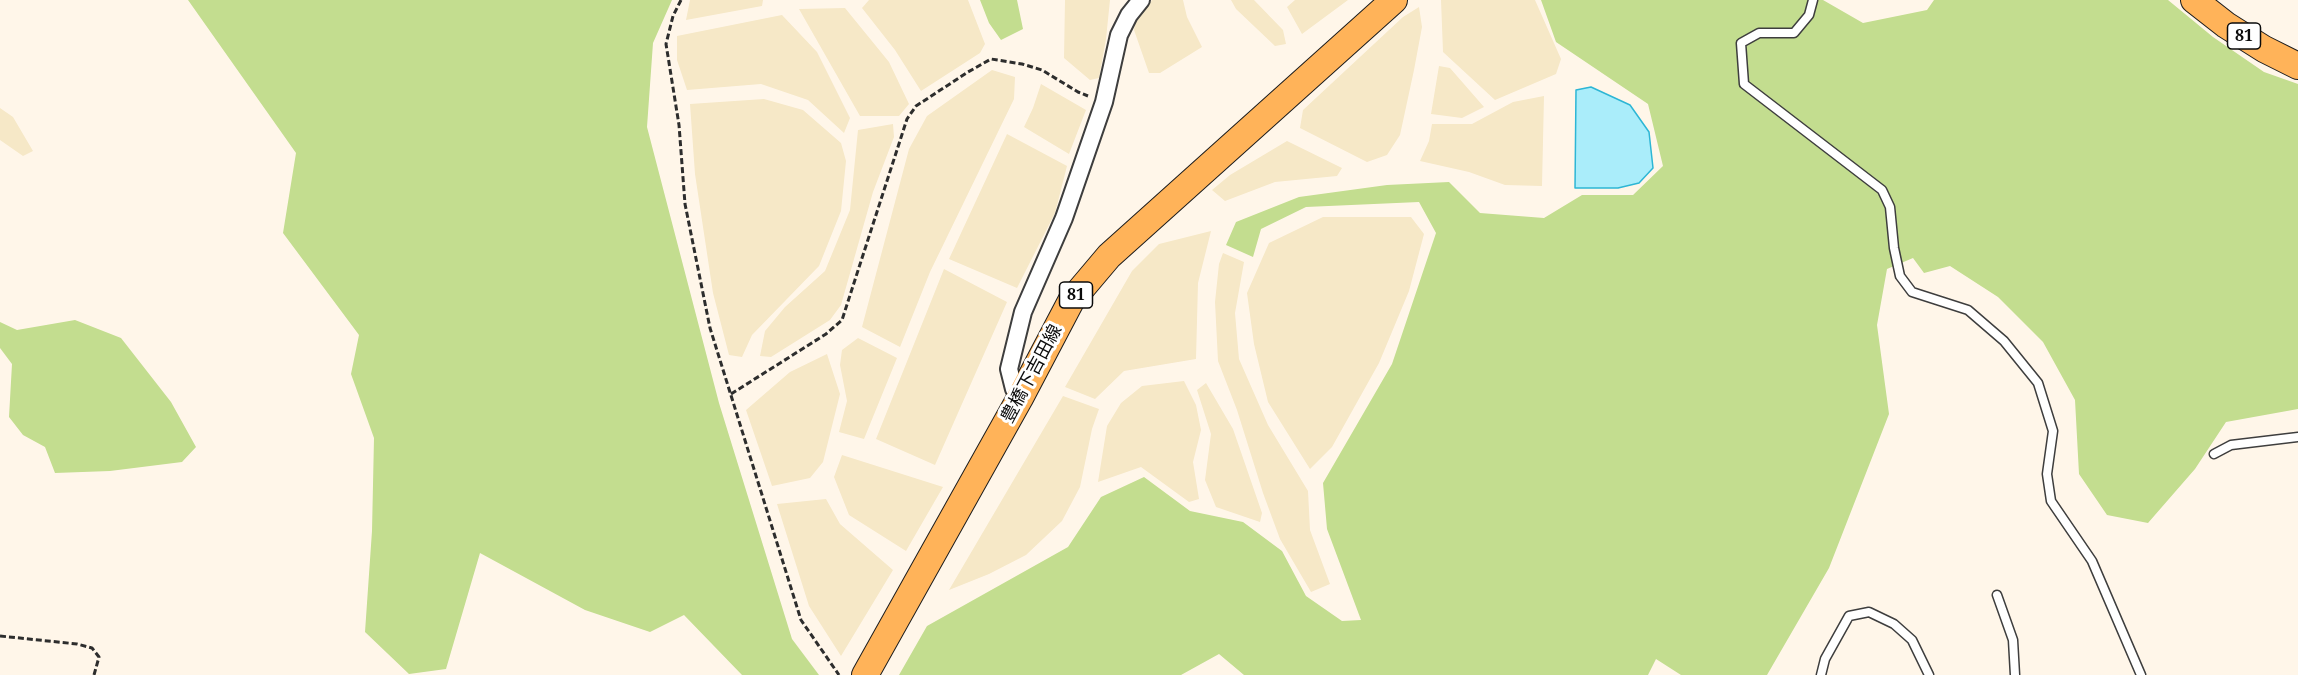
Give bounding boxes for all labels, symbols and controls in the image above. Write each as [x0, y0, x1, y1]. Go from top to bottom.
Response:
road number: 81 [2228, 23, 2260, 49]
road number: 81 [1060, 282, 1092, 308]
street label: 豊橋下吉田線 [997, 321, 1067, 427]

